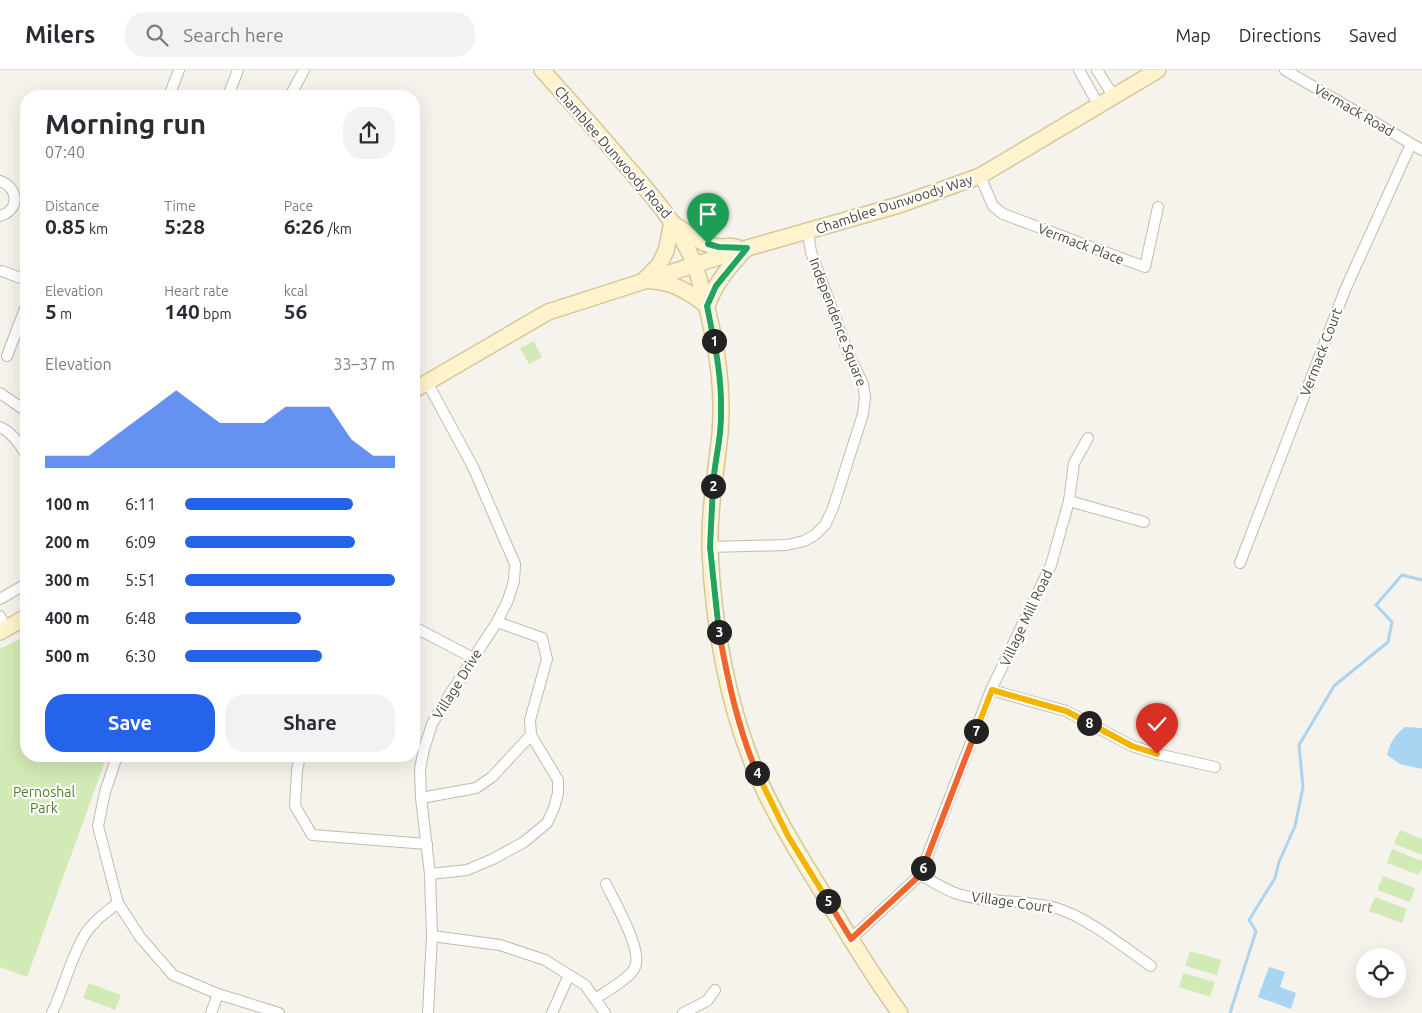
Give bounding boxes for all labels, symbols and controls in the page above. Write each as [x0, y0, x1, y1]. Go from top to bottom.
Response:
search box [125, 12, 475, 57]
text: Milers [25, 21, 95, 48]
icon: search [143, 21, 171, 49]
text: Search here [183, 24, 284, 46]
text: Map [1175, 25, 1211, 45]
text: Directions [1239, 25, 1321, 45]
text: Saved [1349, 25, 1397, 45]
street label: Vermack Road [1311, 81, 1397, 139]
street label: Chamblee Dunwoody Road [551, 83, 675, 221]
button: share [343, 107, 395, 159]
text: Morning run [45, 108, 206, 139]
text: 07:40 [45, 143, 85, 161]
street label: Chamblee Dunwoody Way [813, 171, 975, 237]
pin [687, 193, 729, 244]
text: Distance [45, 198, 99, 214]
text: Time [164, 198, 196, 214]
text: Pace [284, 198, 313, 214]
icon: arrive [694, 200, 722, 228]
text: 0.85 [45, 214, 86, 238]
text: 5:28 [164, 214, 205, 238]
text: 6:26 [284, 214, 324, 238]
street label: Vermack Place [1036, 220, 1126, 268]
text: km [86, 221, 108, 237]
text: /km [324, 221, 352, 237]
street label: Independence Square [806, 255, 870, 389]
text: Elevation [45, 283, 103, 299]
text: Heart rate [164, 283, 229, 299]
text: kcal [284, 283, 308, 299]
text: 5 [45, 299, 57, 323]
text: 140 [164, 299, 200, 323]
text: 56 [284, 299, 307, 323]
street label: Vermack Court [1297, 305, 1345, 398]
text: m [57, 306, 72, 322]
text: bpm [200, 306, 232, 322]
pin: 1 [702, 328, 726, 354]
text: 1 [711, 333, 718, 349]
text: Elevation [45, 355, 112, 373]
text: 33–37 m [333, 355, 395, 373]
pin: 2 [700, 474, 726, 498]
text: 2 [710, 478, 717, 494]
text: 100 m [45, 495, 90, 513]
text: 6:11 [125, 495, 156, 513]
text: 200 m [45, 533, 90, 551]
text: 6:09 [125, 533, 156, 551]
street label: Village Mill Road [997, 567, 1055, 669]
text: 300 m [45, 571, 90, 589]
text: 5:51 [125, 571, 156, 589]
text: 400 m [45, 609, 90, 627]
text: 6:48 [125, 609, 156, 627]
pin: 3 [706, 620, 732, 644]
text: 3 [716, 624, 723, 640]
street label: Village Drive [429, 646, 485, 722]
text: 500 m [45, 647, 90, 665]
text: 6:30 [125, 647, 156, 665]
button: Save [45, 694, 215, 752]
button: Share [225, 694, 395, 752]
pin [1136, 703, 1178, 754]
pin: 8 [1076, 710, 1102, 736]
icon: check [1143, 710, 1171, 738]
text: 8 [1086, 715, 1093, 731]
pin: 7 [964, 718, 988, 744]
text: 7 [973, 723, 980, 739]
pin: 4 [744, 760, 770, 786]
text: 4 [754, 765, 761, 781]
park label: Pernoshal Park [13, 784, 75, 816]
pin: 6 [910, 856, 936, 880]
text: 6 [920, 860, 927, 876]
pin: 5 [816, 888, 840, 914]
street label: Village Court [970, 888, 1054, 916]
text: 5 [825, 893, 832, 909]
map controls [1356, 948, 1406, 998]
button: locate [1356, 948, 1406, 998]

